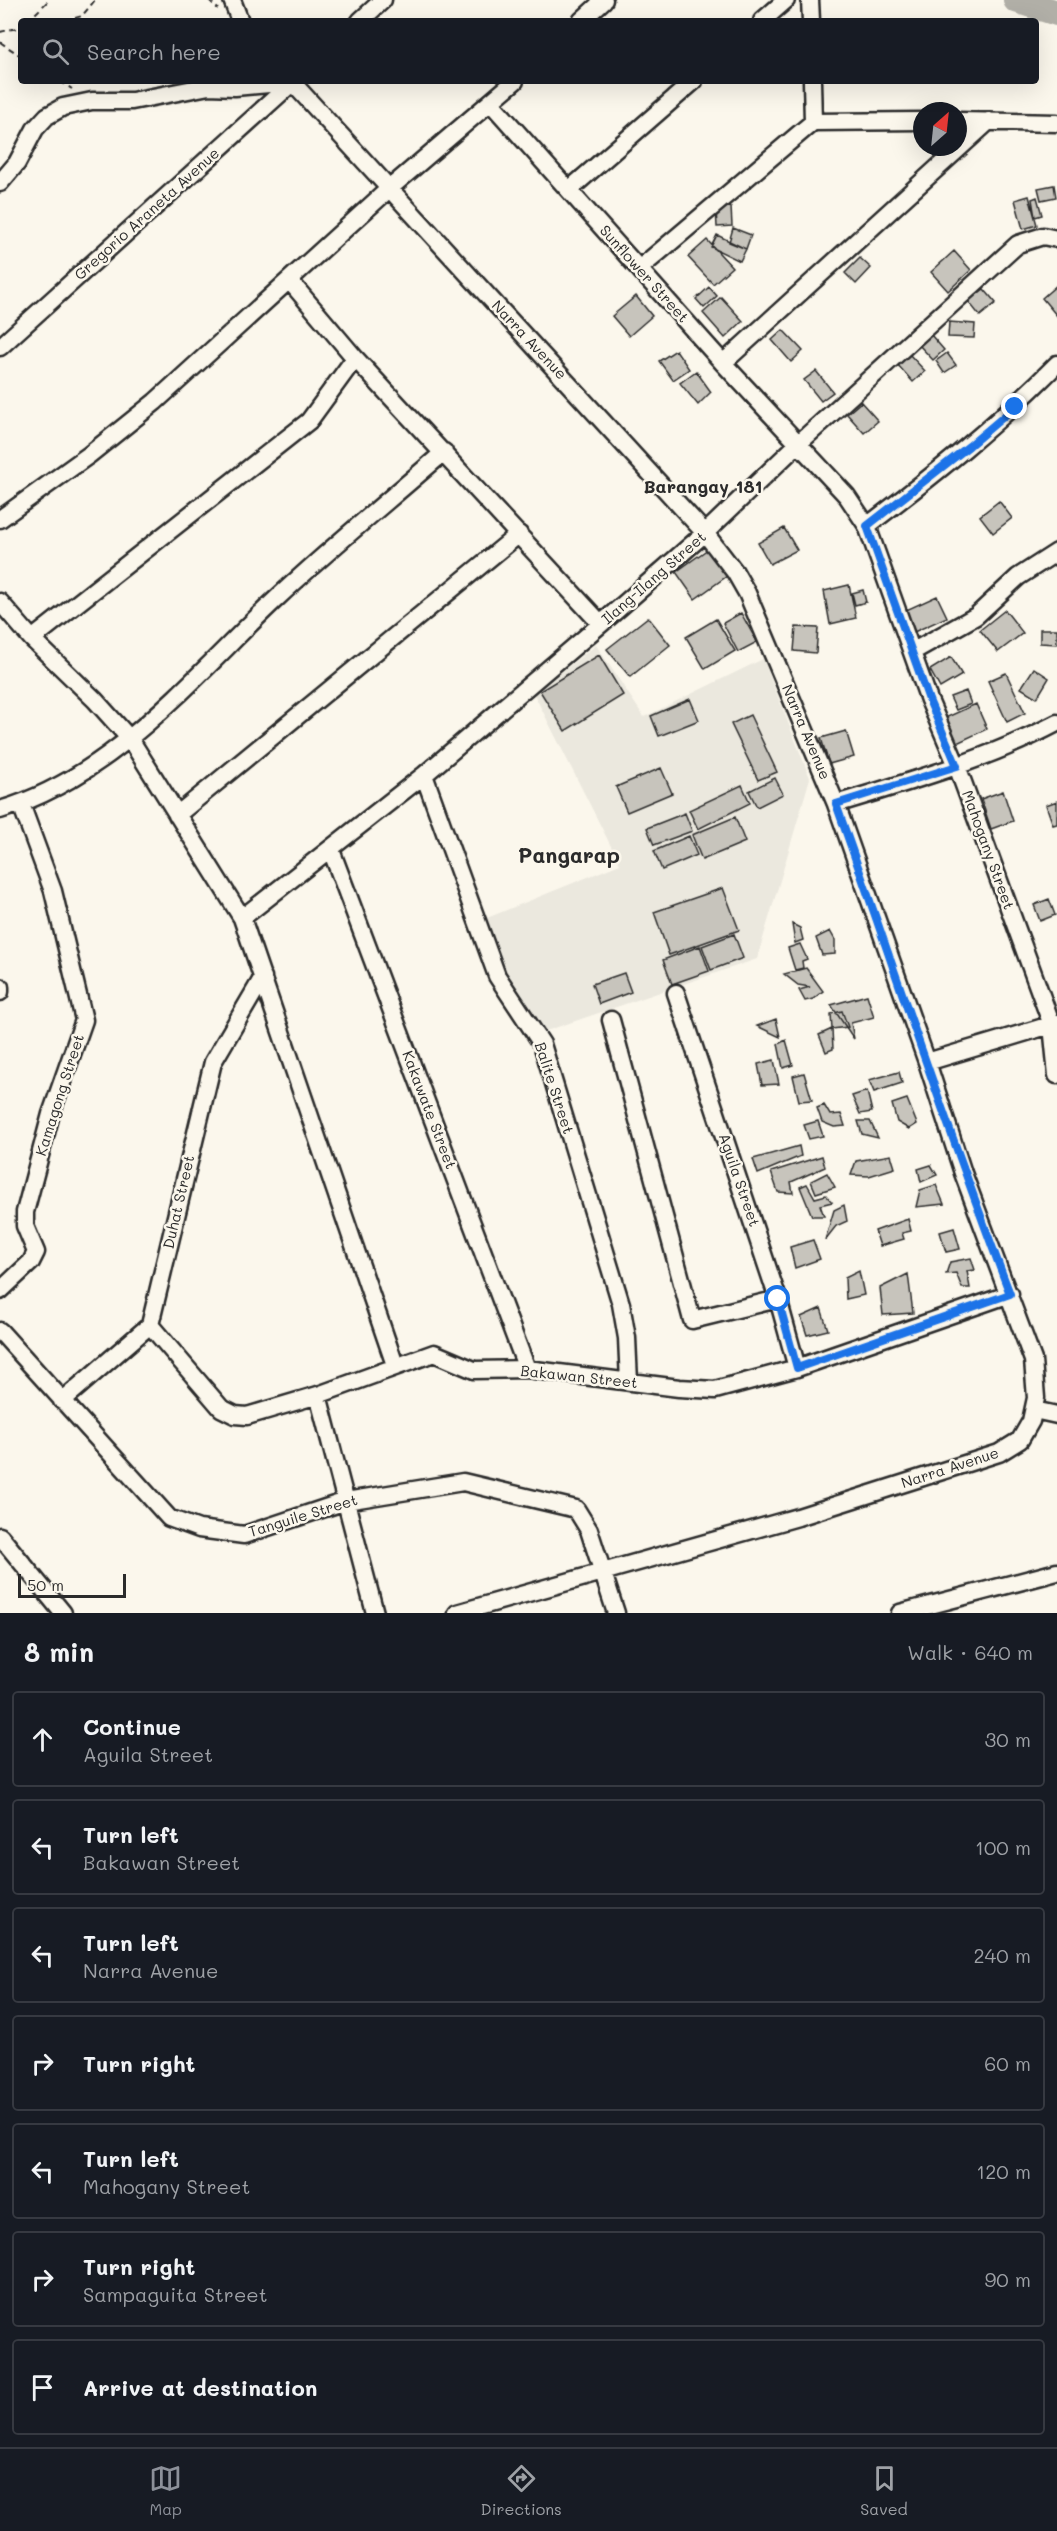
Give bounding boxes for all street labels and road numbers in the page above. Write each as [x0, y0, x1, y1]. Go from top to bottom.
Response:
street label: Gregorio Araneta Avenue [69, 143, 223, 284]
street label: Sunflower Street [596, 220, 694, 326]
street label: Narra Avenue [488, 295, 572, 383]
street label: Ilang-Ilang Street [597, 526, 710, 628]
street label: Narra Avenue [778, 681, 836, 782]
street label: Mahogany Street [958, 787, 1020, 912]
street label: Kamagong Street [30, 1031, 88, 1158]
street label: Balite Street [531, 1039, 579, 1136]
street label: Kakawate Street [398, 1048, 462, 1172]
street label: Aguila Street [715, 1130, 765, 1229]
street label: Duhat Street [158, 1153, 199, 1251]
street label: Bakawan Street [519, 1360, 639, 1392]
street label: Narra Avenue [898, 1442, 1001, 1492]
street label: Tanguile Street [246, 1489, 360, 1541]

